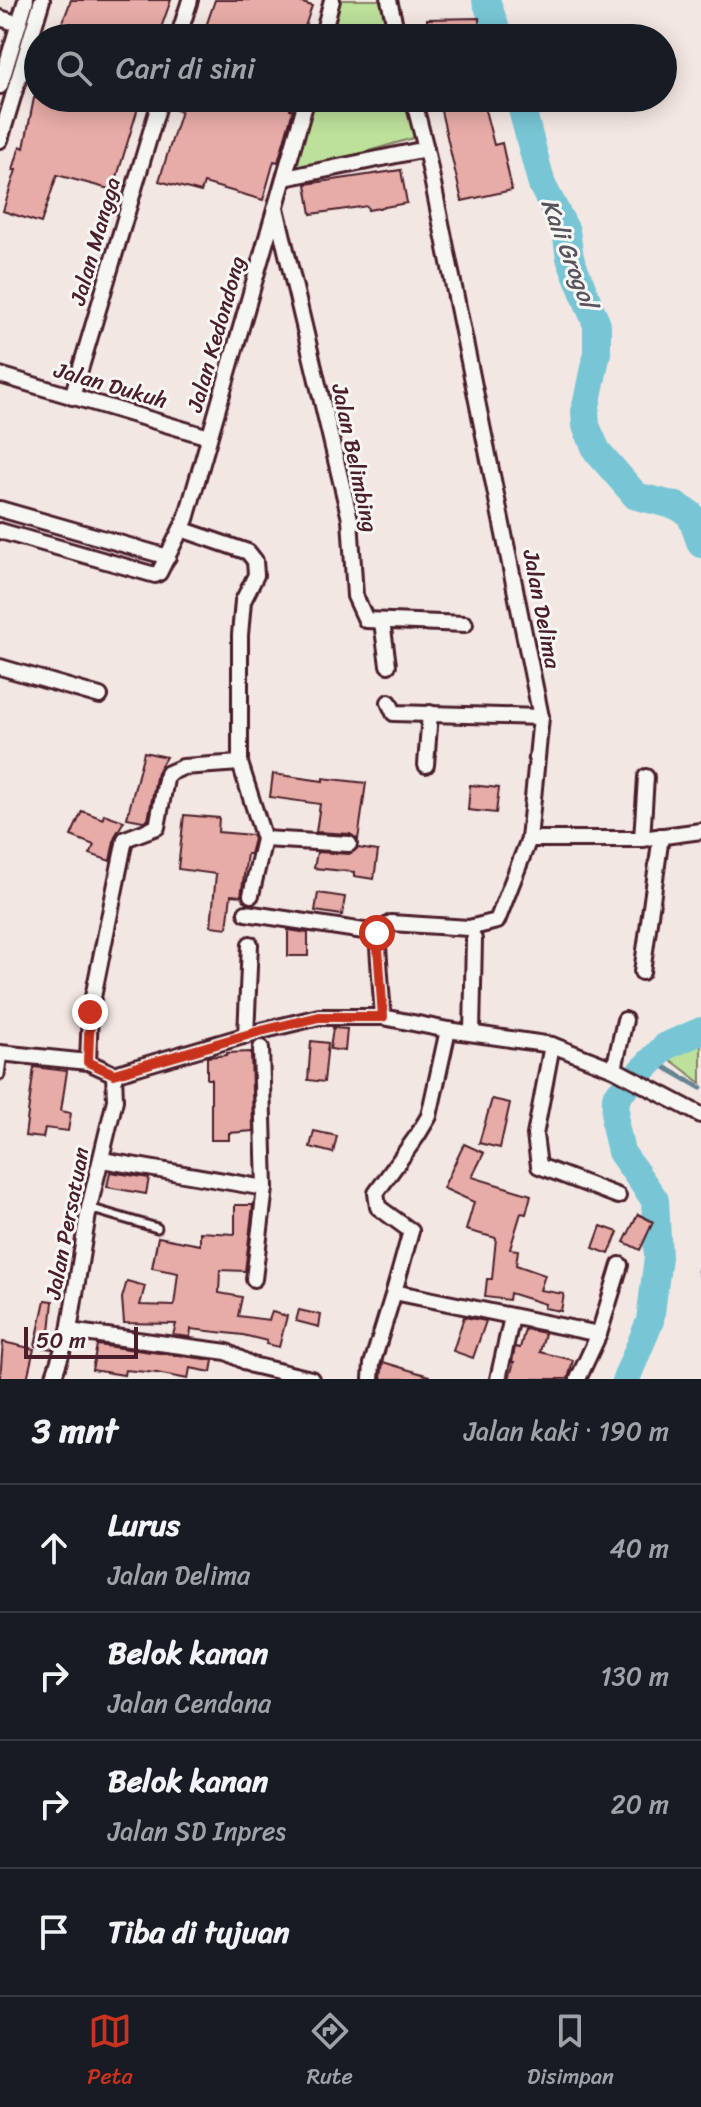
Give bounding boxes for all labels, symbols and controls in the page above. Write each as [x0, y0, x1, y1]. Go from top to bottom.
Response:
search box [24, 24, 677, 112]
text: Cari di sini [116, 41, 255, 95]
icon: search [52, 46, 96, 90]
street label: Jalan Mangga [58, 173, 132, 310]
water label: Kali Grogol [529, 192, 611, 319]
street label: Jalan Kedondong [175, 251, 257, 418]
street label: Jalan Dukuh [49, 350, 172, 420]
street label: Jalan Belimbing [320, 379, 390, 536]
street label: Jalan Delima [511, 545, 573, 673]
route start [359, 915, 395, 951]
route end [72, 994, 108, 1030]
street label: Jalan Persatuan [33, 1143, 101, 1303]
text: 50 m [36, 1321, 86, 1360]
scale bar [24, 1323, 138, 1359]
text: 3 mnt [32, 1401, 118, 1461]
text: Jalan kaki · 190 m [464, 1408, 669, 1454]
text: Lurus [108, 1498, 180, 1552]
text: 40 m [610, 1525, 669, 1571]
icon: ahead [32, 1526, 76, 1570]
text: Jalan Delima [108, 1552, 250, 1598]
text: Belok kanan [108, 1626, 268, 1680]
text: 130 m [600, 1653, 669, 1699]
icon: right [32, 1654, 76, 1698]
text: Jalan Cendana [108, 1680, 271, 1726]
text: Belok kanan [108, 1754, 268, 1808]
text: 20 m [611, 1781, 669, 1827]
icon: right [32, 1782, 76, 1826]
text: Jalan SD Inpres [108, 1808, 286, 1854]
text: Tiba di tujuan [108, 1905, 289, 1959]
icon: arrive [32, 1910, 76, 1954]
tab: Peta [87, 2009, 132, 2096]
tab: Rute [307, 2009, 353, 2096]
tab: Disimpan [527, 2009, 614, 2096]

